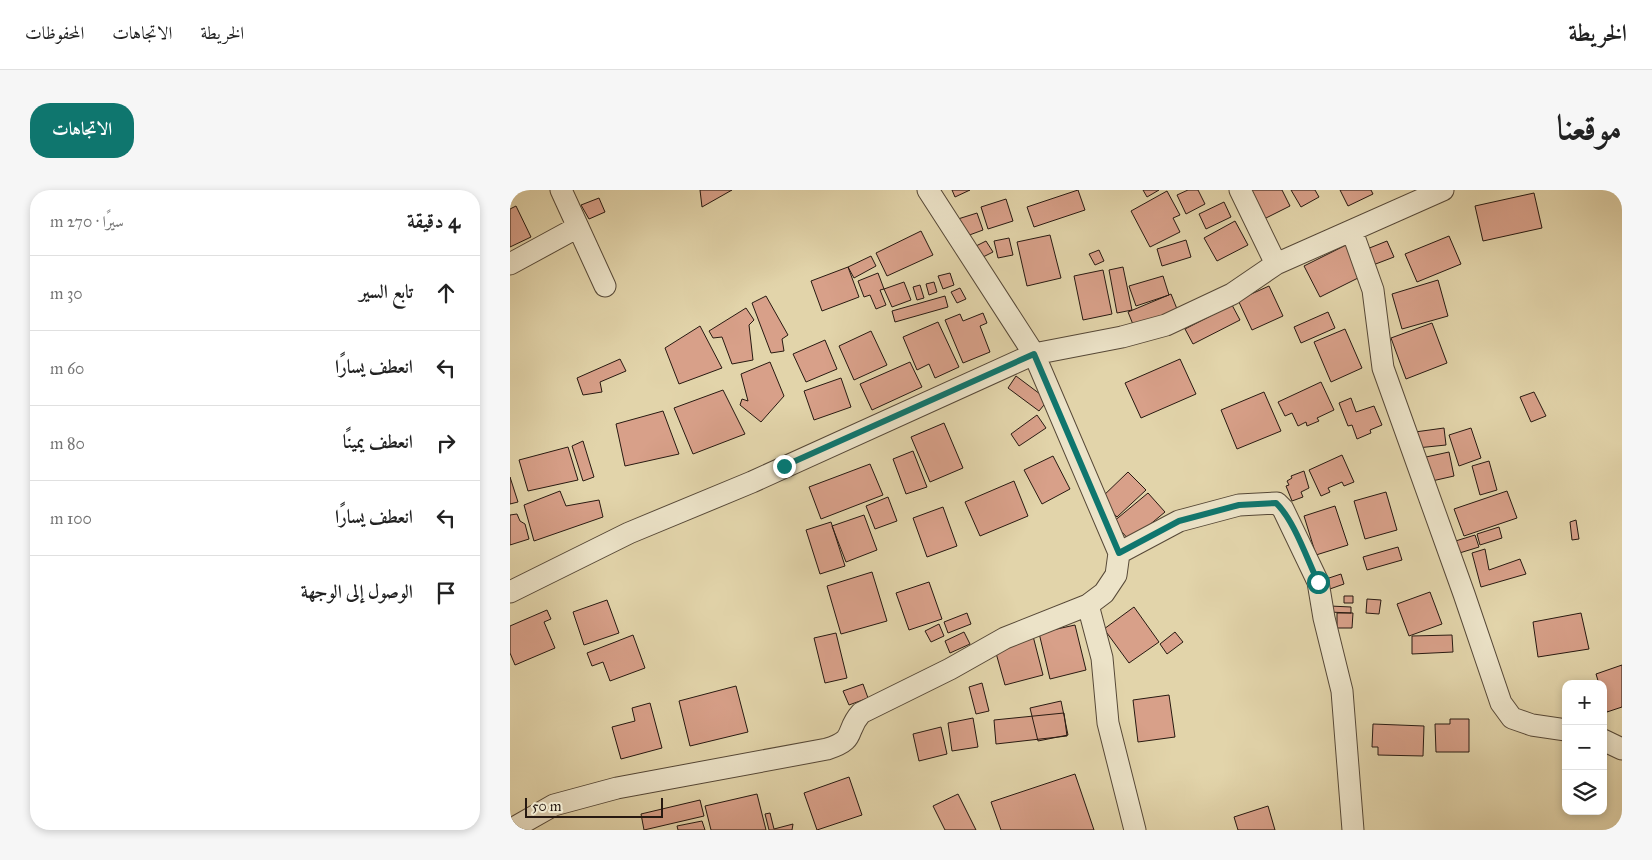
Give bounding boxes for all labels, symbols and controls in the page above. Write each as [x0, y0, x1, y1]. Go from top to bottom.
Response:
text: الخريطة [1569, 18, 1627, 48]
text: المحفوظات [25, 22, 84, 44]
text: الاتجاهات [112, 22, 172, 44]
text: الخريطة [200, 22, 244, 44]
button: الاتجاهات [30, 103, 134, 158]
text: موقعنا [1557, 106, 1622, 149]
text: 4 دقيقة [407, 208, 460, 234]
text: سيرًا · 270 m [50, 212, 124, 231]
icon: ahead [432, 279, 460, 307]
text: تابع السير [359, 280, 413, 303]
text: 30 m [50, 284, 83, 303]
icon: left [432, 354, 460, 382]
text: انعطف يسارًا [335, 355, 413, 378]
text: 60 m [50, 359, 84, 378]
icon: right [432, 429, 460, 457]
text: انعطف يمينًا [343, 430, 413, 453]
text: 80 m [50, 434, 85, 453]
route end [773, 455, 796, 478]
icon: left [432, 504, 460, 532]
text: انعطف يسارًا [335, 505, 413, 528]
text: 100 m [50, 509, 92, 528]
route start [1307, 571, 1330, 594]
icon: arrive [432, 579, 460, 607]
text: الوصول إلى الوجهة [301, 580, 413, 603]
map controls [1562, 680, 1607, 815]
button: + [1562, 680, 1607, 725]
button: − [1562, 725, 1607, 770]
button: layers [1562, 770, 1607, 815]
scale bar [525, 795, 662, 818]
text: 50 m [532, 798, 561, 815]

